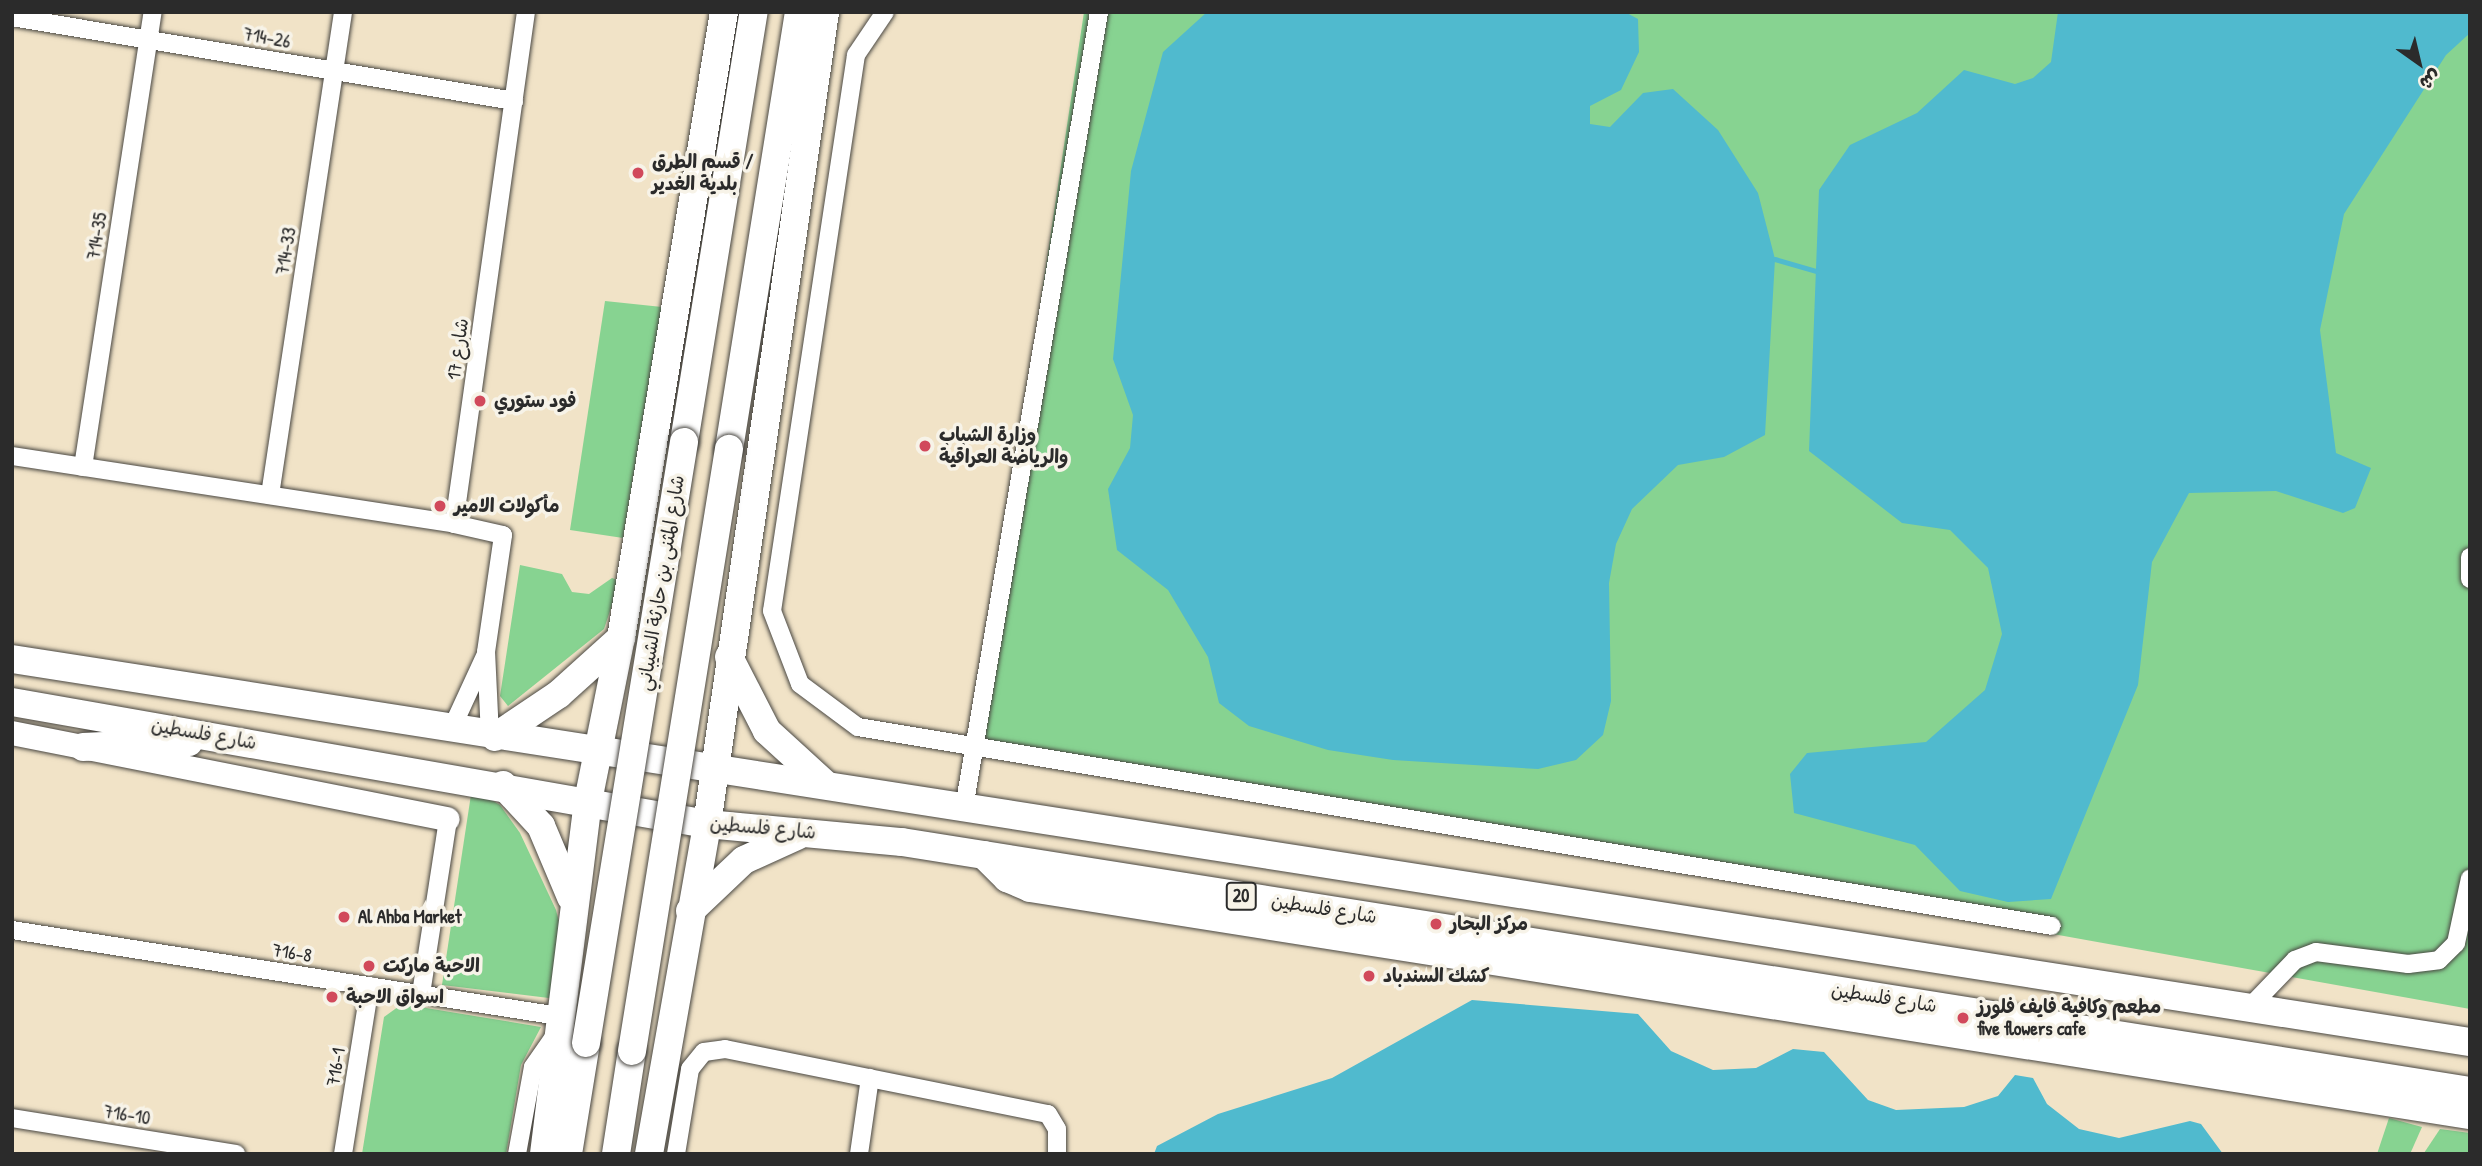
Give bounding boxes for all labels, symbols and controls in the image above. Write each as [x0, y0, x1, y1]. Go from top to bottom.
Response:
street label: 714-26 [242, 23, 292, 53]
north arrow [2384, 28, 2454, 98]
text: ش [2415, 64, 2447, 97]
place label: قسم الطرق / بلدية الغدير [652, 151, 753, 195]
marker: قسم الطرق / بلدية الغدير [630, 165, 646, 181]
street label: 714-35 [82, 211, 112, 261]
street label: 714-33 [271, 225, 301, 277]
street label: شارع 17 [442, 317, 474, 381]
place label: فود ستوري [494, 390, 576, 412]
marker: فود ستوري [472, 393, 488, 409]
place label: وزارة الشباب والرياضة العراقية [939, 424, 1069, 468]
marker: وزارة الشباب والرياضة العراقية [917, 438, 933, 454]
street label: شارع المثنى بن حارثة الشيباني [633, 474, 689, 692]
place label: مأكولات الامير [454, 495, 560, 517]
marker: مأكولات الامير [432, 498, 448, 514]
street label: شارع فلسطين [150, 714, 258, 754]
street label: شارع فلسطين [709, 812, 817, 844]
road number: 20 [1225, 882, 1257, 911]
street label: شارع فلسطين [1270, 889, 1378, 929]
place label: Al Ahba Market [358, 906, 462, 928]
marker: Al Ahba Market [336, 909, 352, 925]
place label: مركز البحار [1450, 913, 1528, 935]
marker: مركز البحار [1428, 916, 1444, 932]
street label: 716-8 [271, 939, 313, 967]
place label: الاحبة ماركت [383, 955, 480, 977]
marker: الاحبة ماركت [361, 958, 377, 974]
place label: كشك السندباد [1383, 965, 1490, 987]
marker: كشك السندباد [1361, 968, 1377, 984]
street label: شارع فلسطين [1830, 978, 1938, 1018]
place label: اسواق الاحبة [346, 986, 444, 1008]
marker: اسواق الاحبة [324, 989, 340, 1005]
place label: مطعم وكافية فايف فلورز five flowers cafe [1977, 996, 2161, 1040]
marker: مطعم وكافية فايف فلورز five flowers cafe [1955, 1010, 1971, 1026]
street label: 716-1 [322, 1046, 350, 1088]
street label: 716-10 [102, 1100, 152, 1130]

